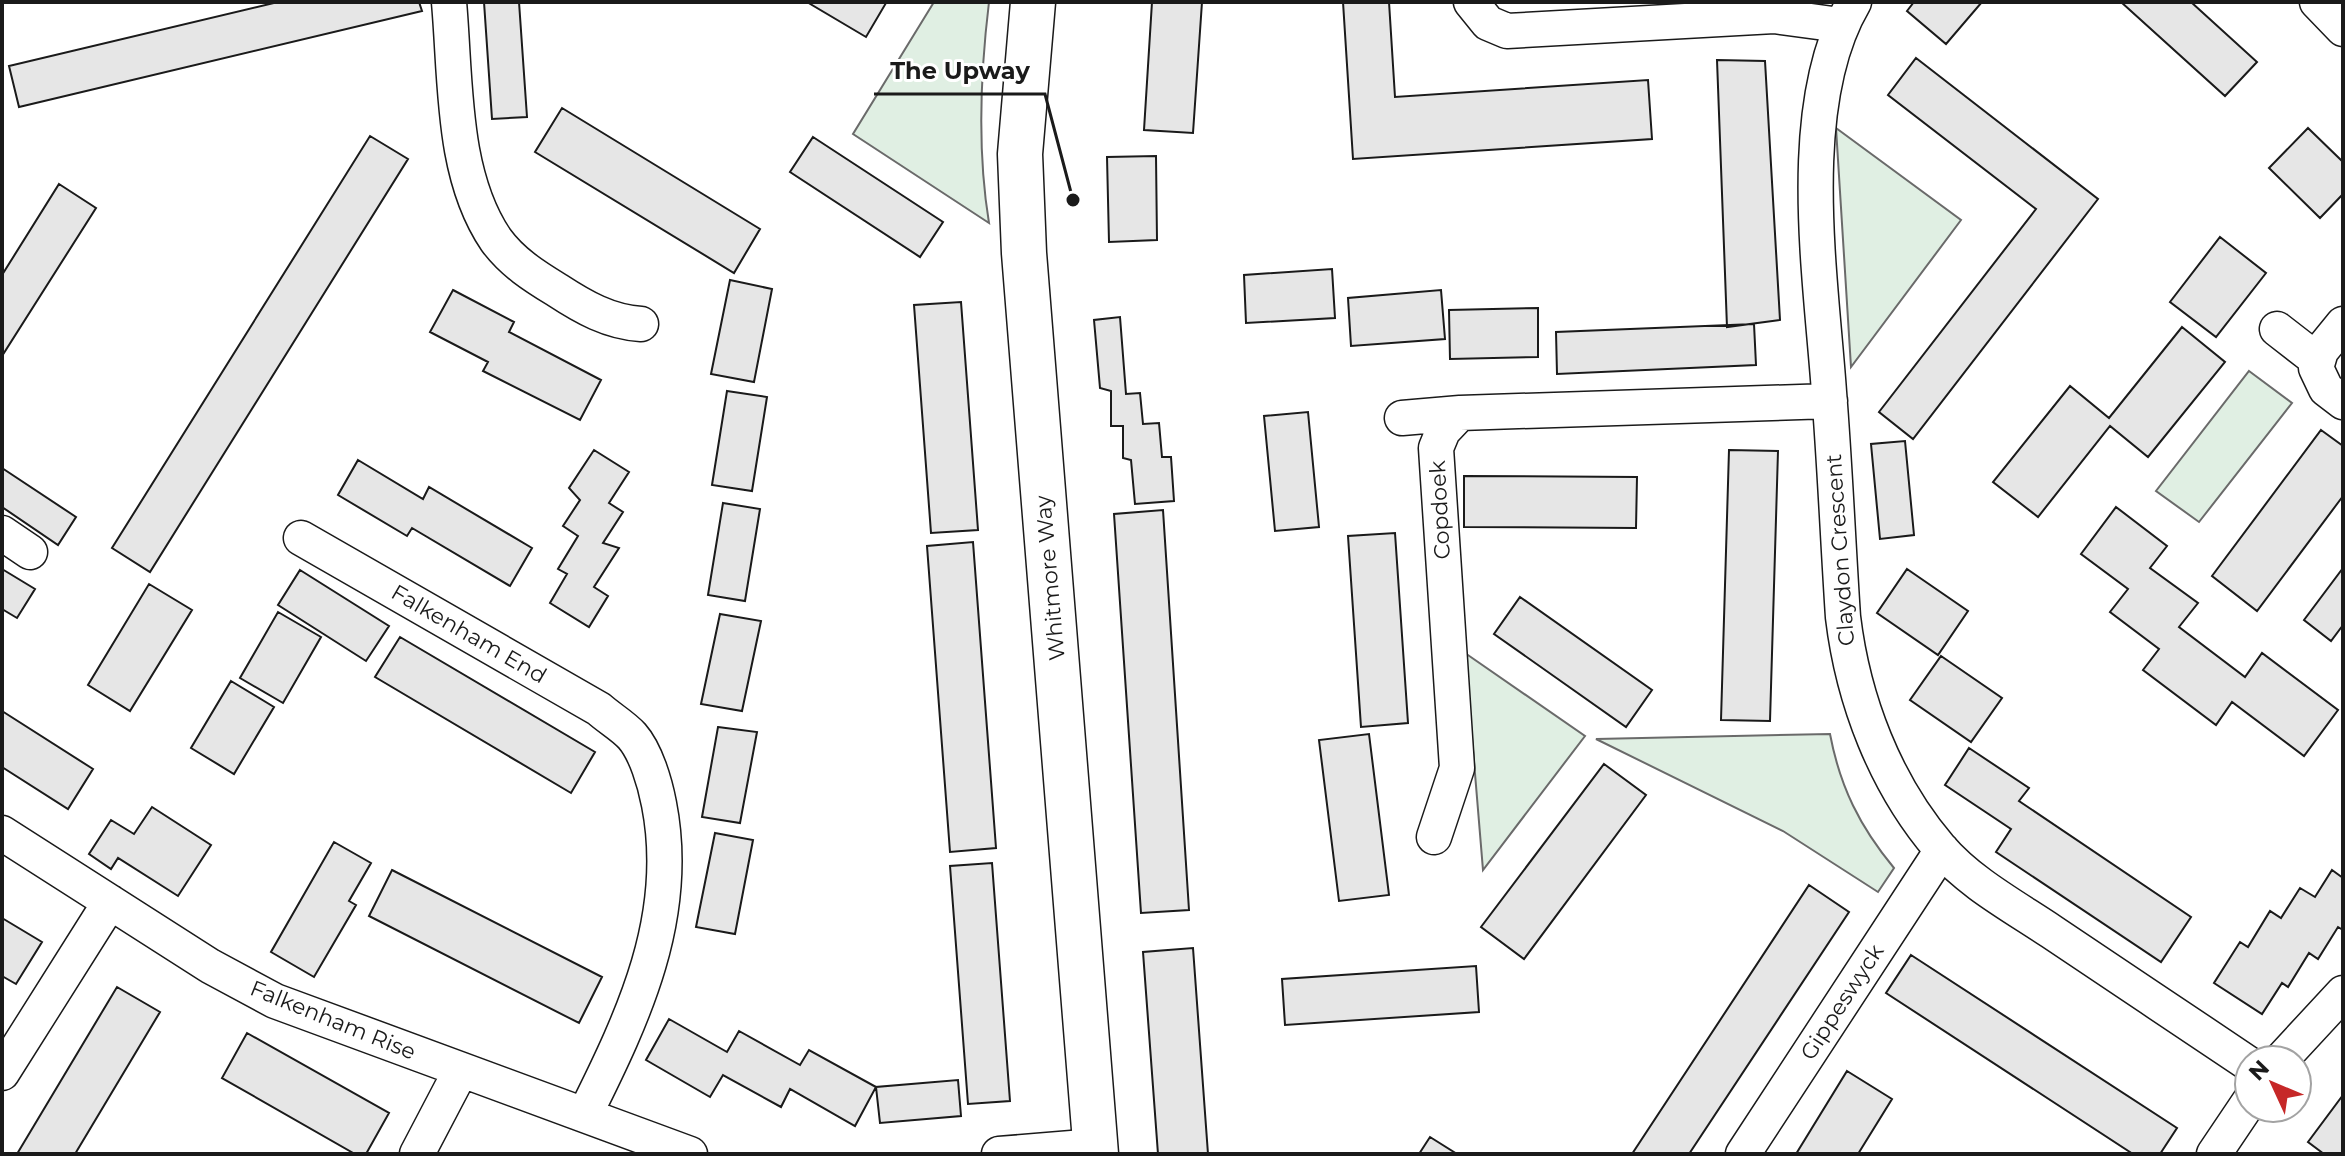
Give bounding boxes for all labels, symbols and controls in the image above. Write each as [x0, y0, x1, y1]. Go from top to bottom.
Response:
callout: The Upway [874, 46, 1045, 94]
text: The Upway [890, 56, 1030, 85]
street label: Claydon Crescent [1820, 453, 1860, 647]
street label: Copdoek [1424, 459, 1456, 560]
street label: Whitmore Way [1029, 494, 1071, 662]
street label: Falkenham End [387, 579, 551, 689]
street label: Gippeswyck [1795, 938, 1890, 1065]
street label: Falkenham Rise [246, 975, 420, 1065]
north arrow [2233, 1044, 2313, 1124]
text: N [2243, 1055, 2275, 1086]

